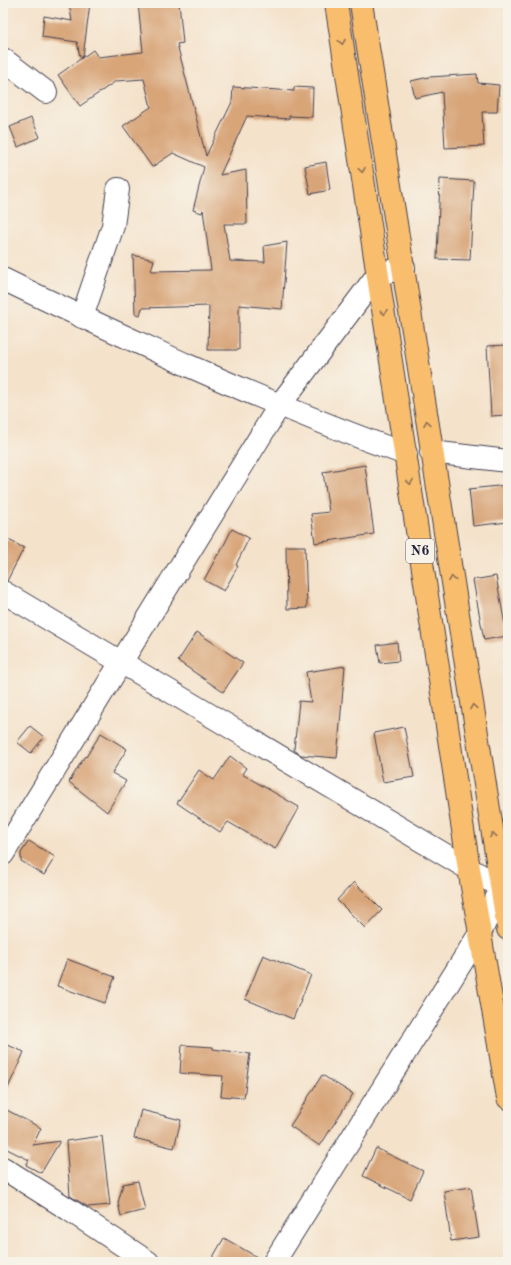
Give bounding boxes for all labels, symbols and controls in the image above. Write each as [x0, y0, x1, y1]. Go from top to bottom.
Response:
one-way arrow [337, 38, 346, 45]
one-way arrow [357, 167, 366, 173]
one-way arrow [379, 309, 388, 315]
one-way arrow [423, 419, 432, 426]
one-way arrow [405, 479, 414, 485]
road number: N6 [406, 539, 434, 563]
one-way arrow [448, 576, 457, 582]
one-way arrow [469, 704, 477, 710]
one-way arrow [489, 832, 498, 838]

